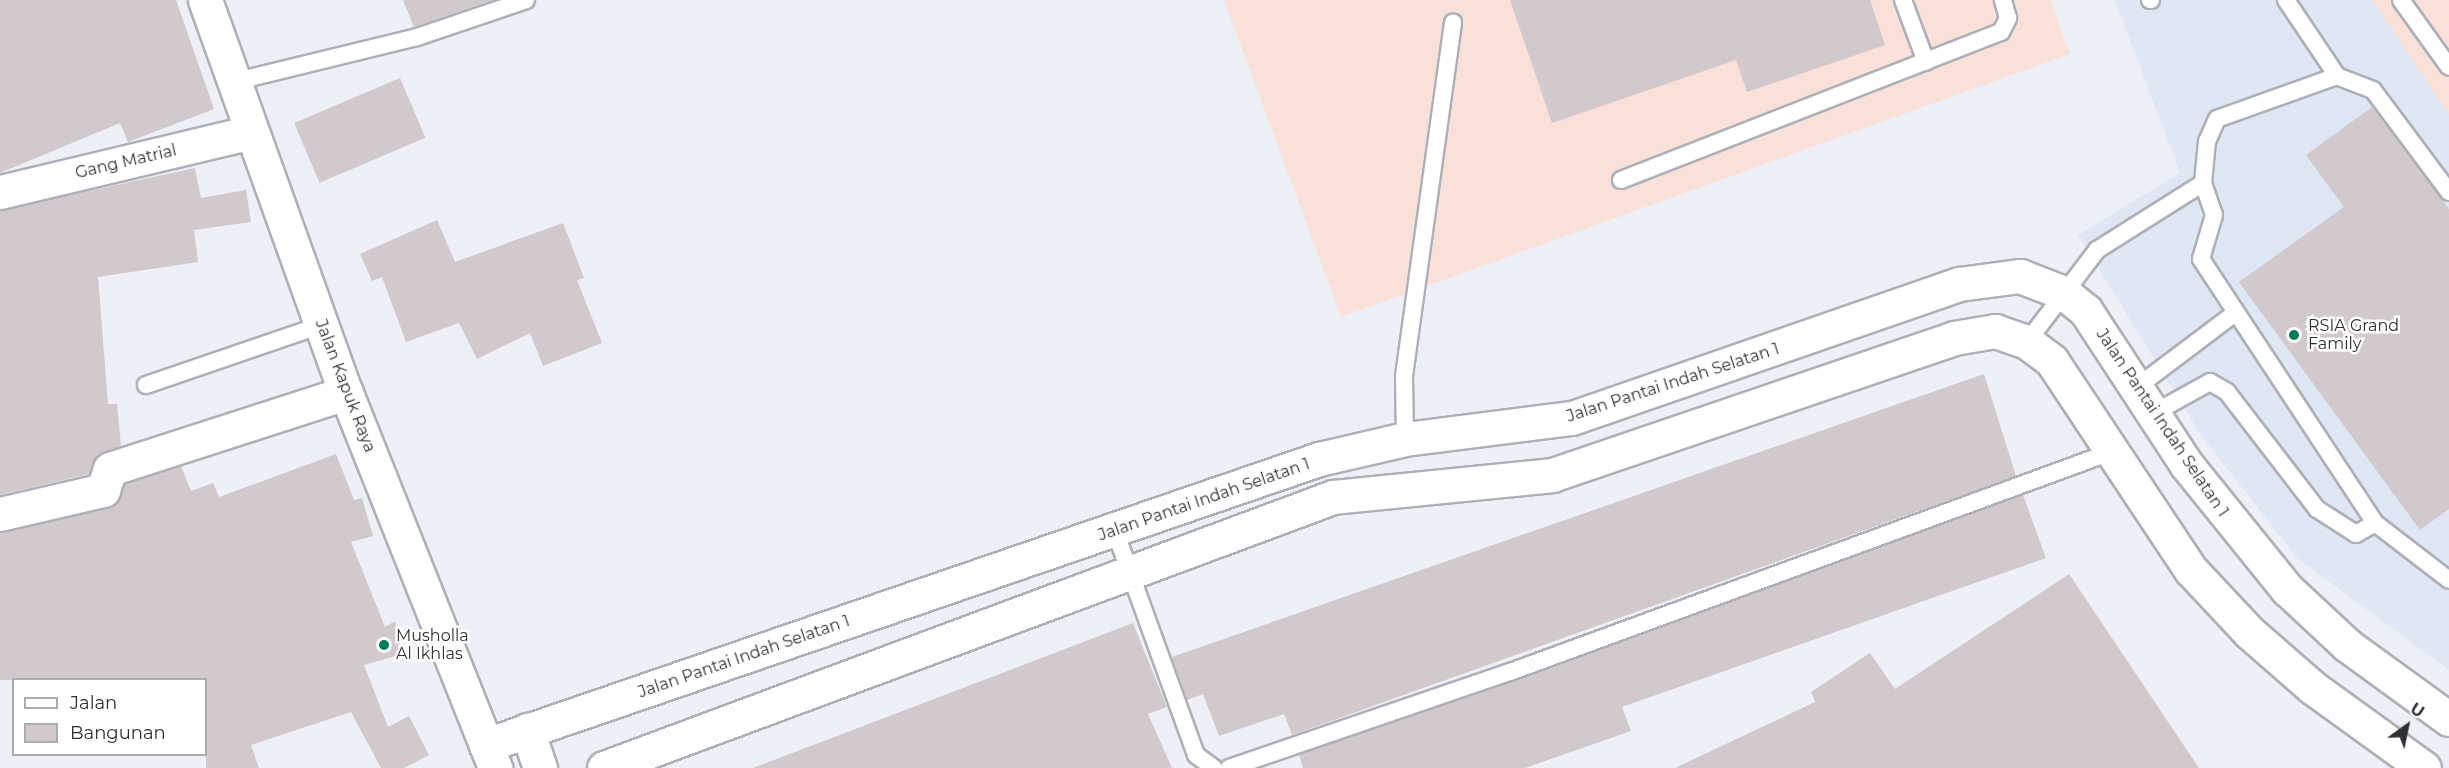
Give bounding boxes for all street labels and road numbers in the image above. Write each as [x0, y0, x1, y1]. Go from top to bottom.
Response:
street label: Gang Matrial [73, 141, 179, 183]
street label: Jalan Kapuk Raya [311, 317, 379, 455]
street label: Jalan Pantai Indah Selatan 1 [2092, 325, 2232, 521]
street label: Jalan Pantai Indah Selatan 1 [1564, 340, 1782, 426]
street label: Jalan Pantai Indah Selatan 1 [1096, 455, 1312, 545]
street label: Jalan Pantai Indah Selatan 1 [636, 612, 852, 702]

